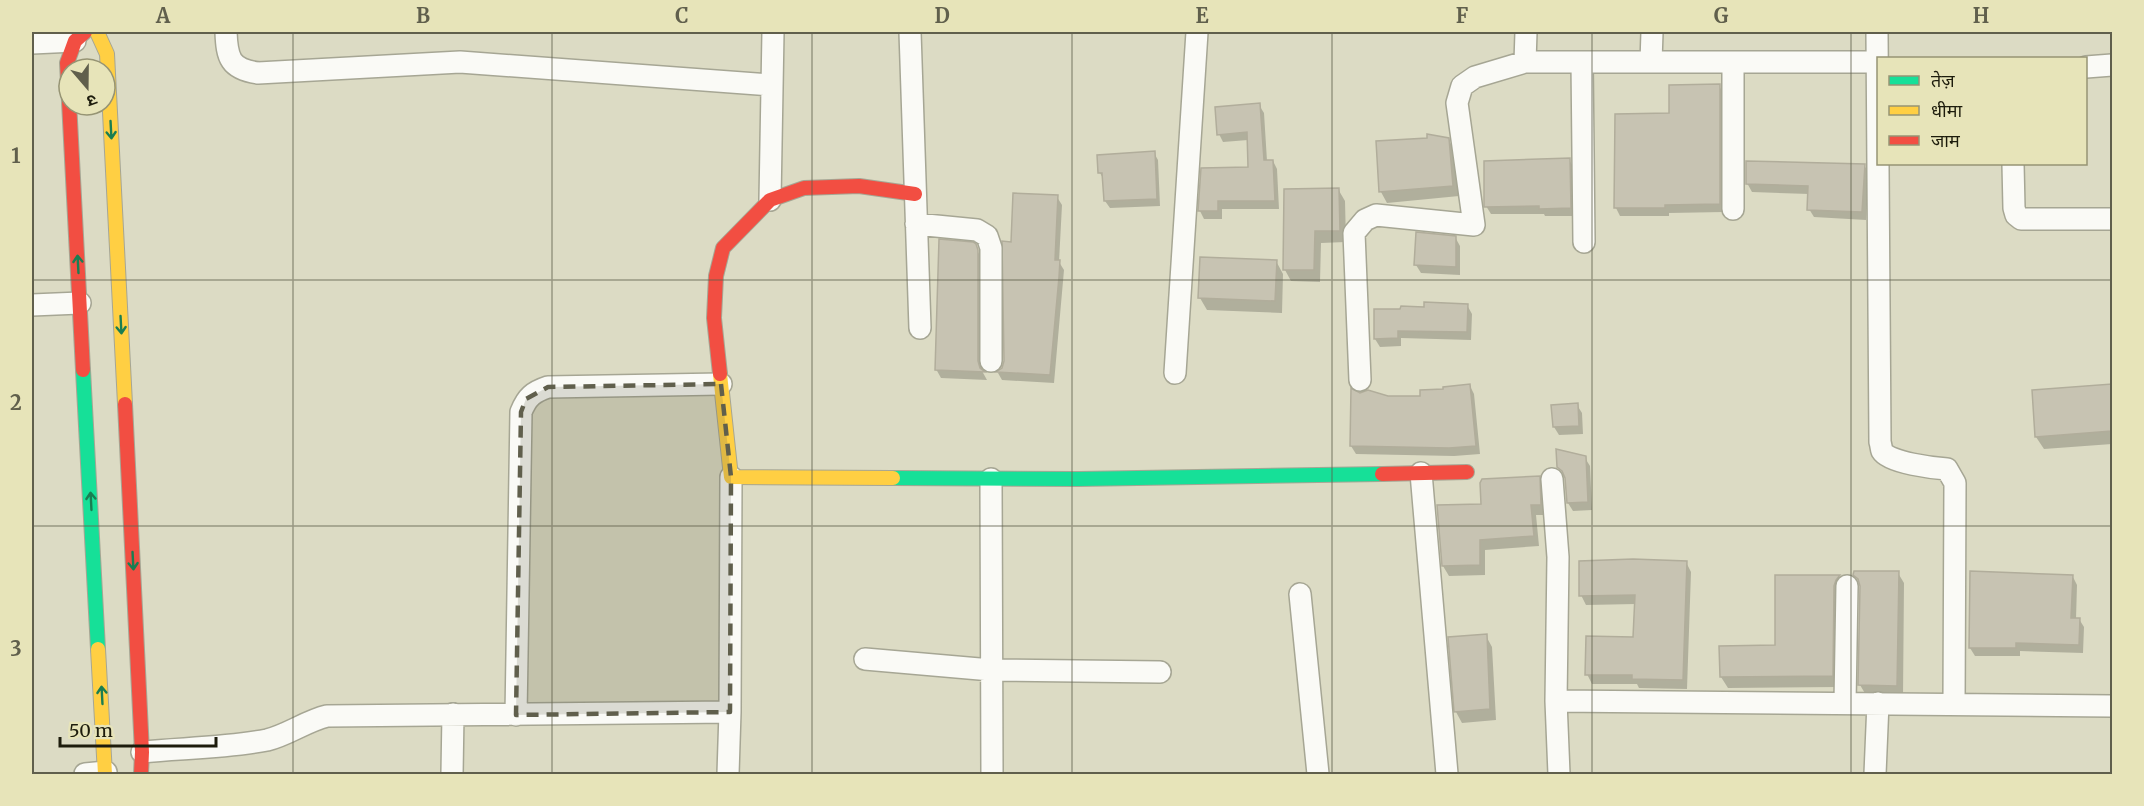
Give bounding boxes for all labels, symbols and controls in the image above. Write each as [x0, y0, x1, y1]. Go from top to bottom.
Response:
text: A [155, 3, 171, 28]
text: B [416, 3, 430, 28]
text: C [675, 3, 689, 28]
text: D [934, 3, 950, 28]
text: E [1195, 3, 1209, 28]
text: F [1456, 3, 1469, 28]
text: G [1714, 3, 1729, 28]
text: H [1973, 3, 1989, 28]
north arrow [57, 57, 117, 117]
legend [1877, 57, 2087, 165]
text: तेज़ [1931, 69, 1955, 92]
text: उ [84, 90, 100, 112]
text: धीमा [1931, 99, 1962, 122]
one-way arrow [105, 119, 116, 139]
text: जाम [1931, 129, 1961, 152]
text: 1 [11, 143, 21, 168]
one-way arrow [72, 255, 83, 275]
one-way arrow [115, 314, 126, 334]
text: 2 [10, 390, 22, 415]
one-way arrow [85, 491, 96, 511]
one-way arrow [127, 551, 138, 571]
text: 3 [10, 636, 22, 661]
one-way arrow [96, 686, 107, 706]
scale bar [60, 710, 216, 748]
text: 50 m [69, 719, 113, 742]

